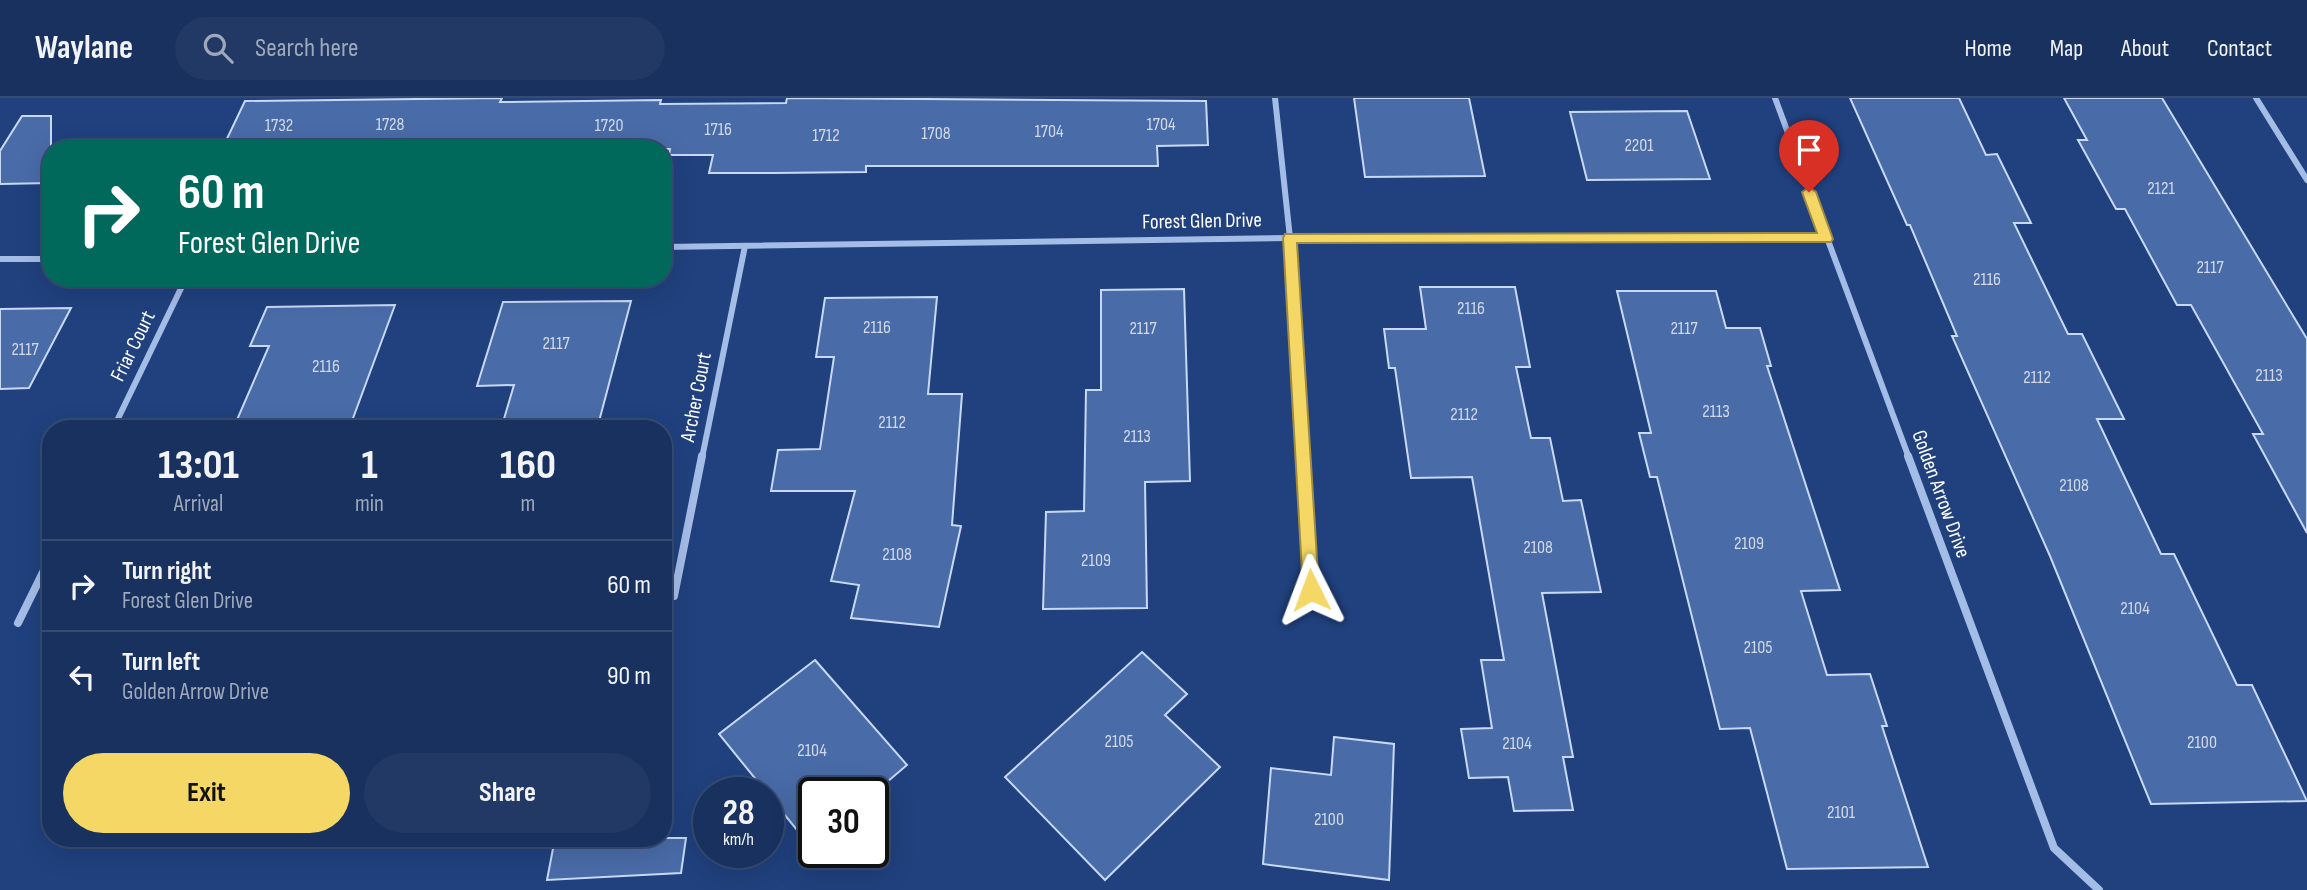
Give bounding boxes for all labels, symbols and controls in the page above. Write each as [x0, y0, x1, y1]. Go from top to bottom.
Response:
search box [175, 17, 665, 80]
text: Waylane [35, 28, 133, 68]
icon: search [199, 29, 237, 67]
text: Search here [255, 33, 358, 64]
text: Home [1964, 34, 2012, 63]
text: Map [2050, 34, 2083, 63]
text: About [2121, 34, 2169, 63]
text: Contact [2207, 34, 2272, 63]
house number: 1728 [376, 114, 404, 135]
house number: 1704 [1147, 114, 1176, 135]
house number: 1732 [265, 115, 293, 136]
house number: 1720 [595, 115, 623, 136]
house number: 1716 [704, 119, 732, 140]
pin [1779, 120, 1839, 192]
house number: 1704 [1035, 121, 1064, 142]
house number: 1708 [921, 123, 951, 144]
house number: 1712 [812, 125, 840, 146]
icon: arrive [1790, 131, 1828, 169]
house number: 2201 [1624, 135, 1654, 156]
text: 60 m [178, 164, 265, 223]
icon: right [63, 168, 154, 259]
house number: 2121 [2147, 178, 2176, 199]
street label: Forest Glen Drive [1142, 207, 1262, 235]
text: Forest Glen Drive [178, 224, 360, 263]
house number: 2117 [2196, 257, 2224, 278]
house number: 2116 [1973, 269, 2001, 290]
house number: 2116 [1457, 298, 1485, 319]
street label: Friar Court [105, 307, 161, 385]
house number: 2116 [863, 317, 891, 338]
house number: 2117 [1129, 318, 1157, 339]
house number: 2117 [1670, 318, 1698, 339]
house number: 2117 [542, 333, 570, 354]
house number: 2117 [11, 339, 39, 360]
street label: Archer Court [675, 350, 717, 445]
house number: 2116 [312, 356, 340, 377]
house number: 2113 [2255, 365, 2283, 386]
house number: 2112 [2023, 367, 2051, 388]
house number: 2113 [1702, 401, 1730, 422]
house number: 2112 [1450, 404, 1478, 425]
house number: 2112 [878, 412, 906, 433]
house number: 2113 [1123, 426, 1151, 447]
street label: Golden Arrow Drive [1906, 427, 1976, 561]
text: 13:01 [158, 440, 239, 491]
text: 1 [361, 440, 378, 491]
text: 160 [500, 440, 556, 491]
house number: 2108 [2059, 475, 2089, 496]
text: Arrival [174, 490, 223, 518]
text: min [355, 490, 384, 518]
text: m [521, 490, 535, 518]
house number: 2109 [1734, 533, 1764, 554]
house number: 2108 [1523, 537, 1553, 558]
house number: 2108 [882, 544, 912, 565]
house number: 2109 [1081, 550, 1111, 571]
position arrow [1274, 553, 1348, 627]
text: Turn right [122, 556, 211, 587]
icon: right [63, 567, 101, 605]
text: 60 m [607, 570, 651, 601]
text: Forest Glen Drive [122, 587, 253, 615]
house number: 2104 [2120, 598, 2150, 619]
house number: 2105 [1743, 637, 1773, 658]
text: Turn left [122, 647, 200, 678]
icon: left [63, 658, 101, 696]
text: 90 m [607, 661, 651, 692]
text: Golden Arrow Drive [122, 678, 269, 706]
house number: 2105 [1104, 731, 1134, 752]
house number: 2100 [2187, 732, 2217, 753]
house number: 2104 [1502, 733, 1532, 754]
house number: 2104 [797, 740, 827, 761]
button: Exit [63, 753, 350, 833]
button: Share [364, 753, 651, 833]
speed limit sign: 30 [798, 777, 889, 868]
text: 28 [723, 792, 754, 835]
house number: 2101 [1827, 802, 1856, 823]
house number: 2100 [1314, 809, 1344, 830]
text: km/h [723, 829, 754, 850]

